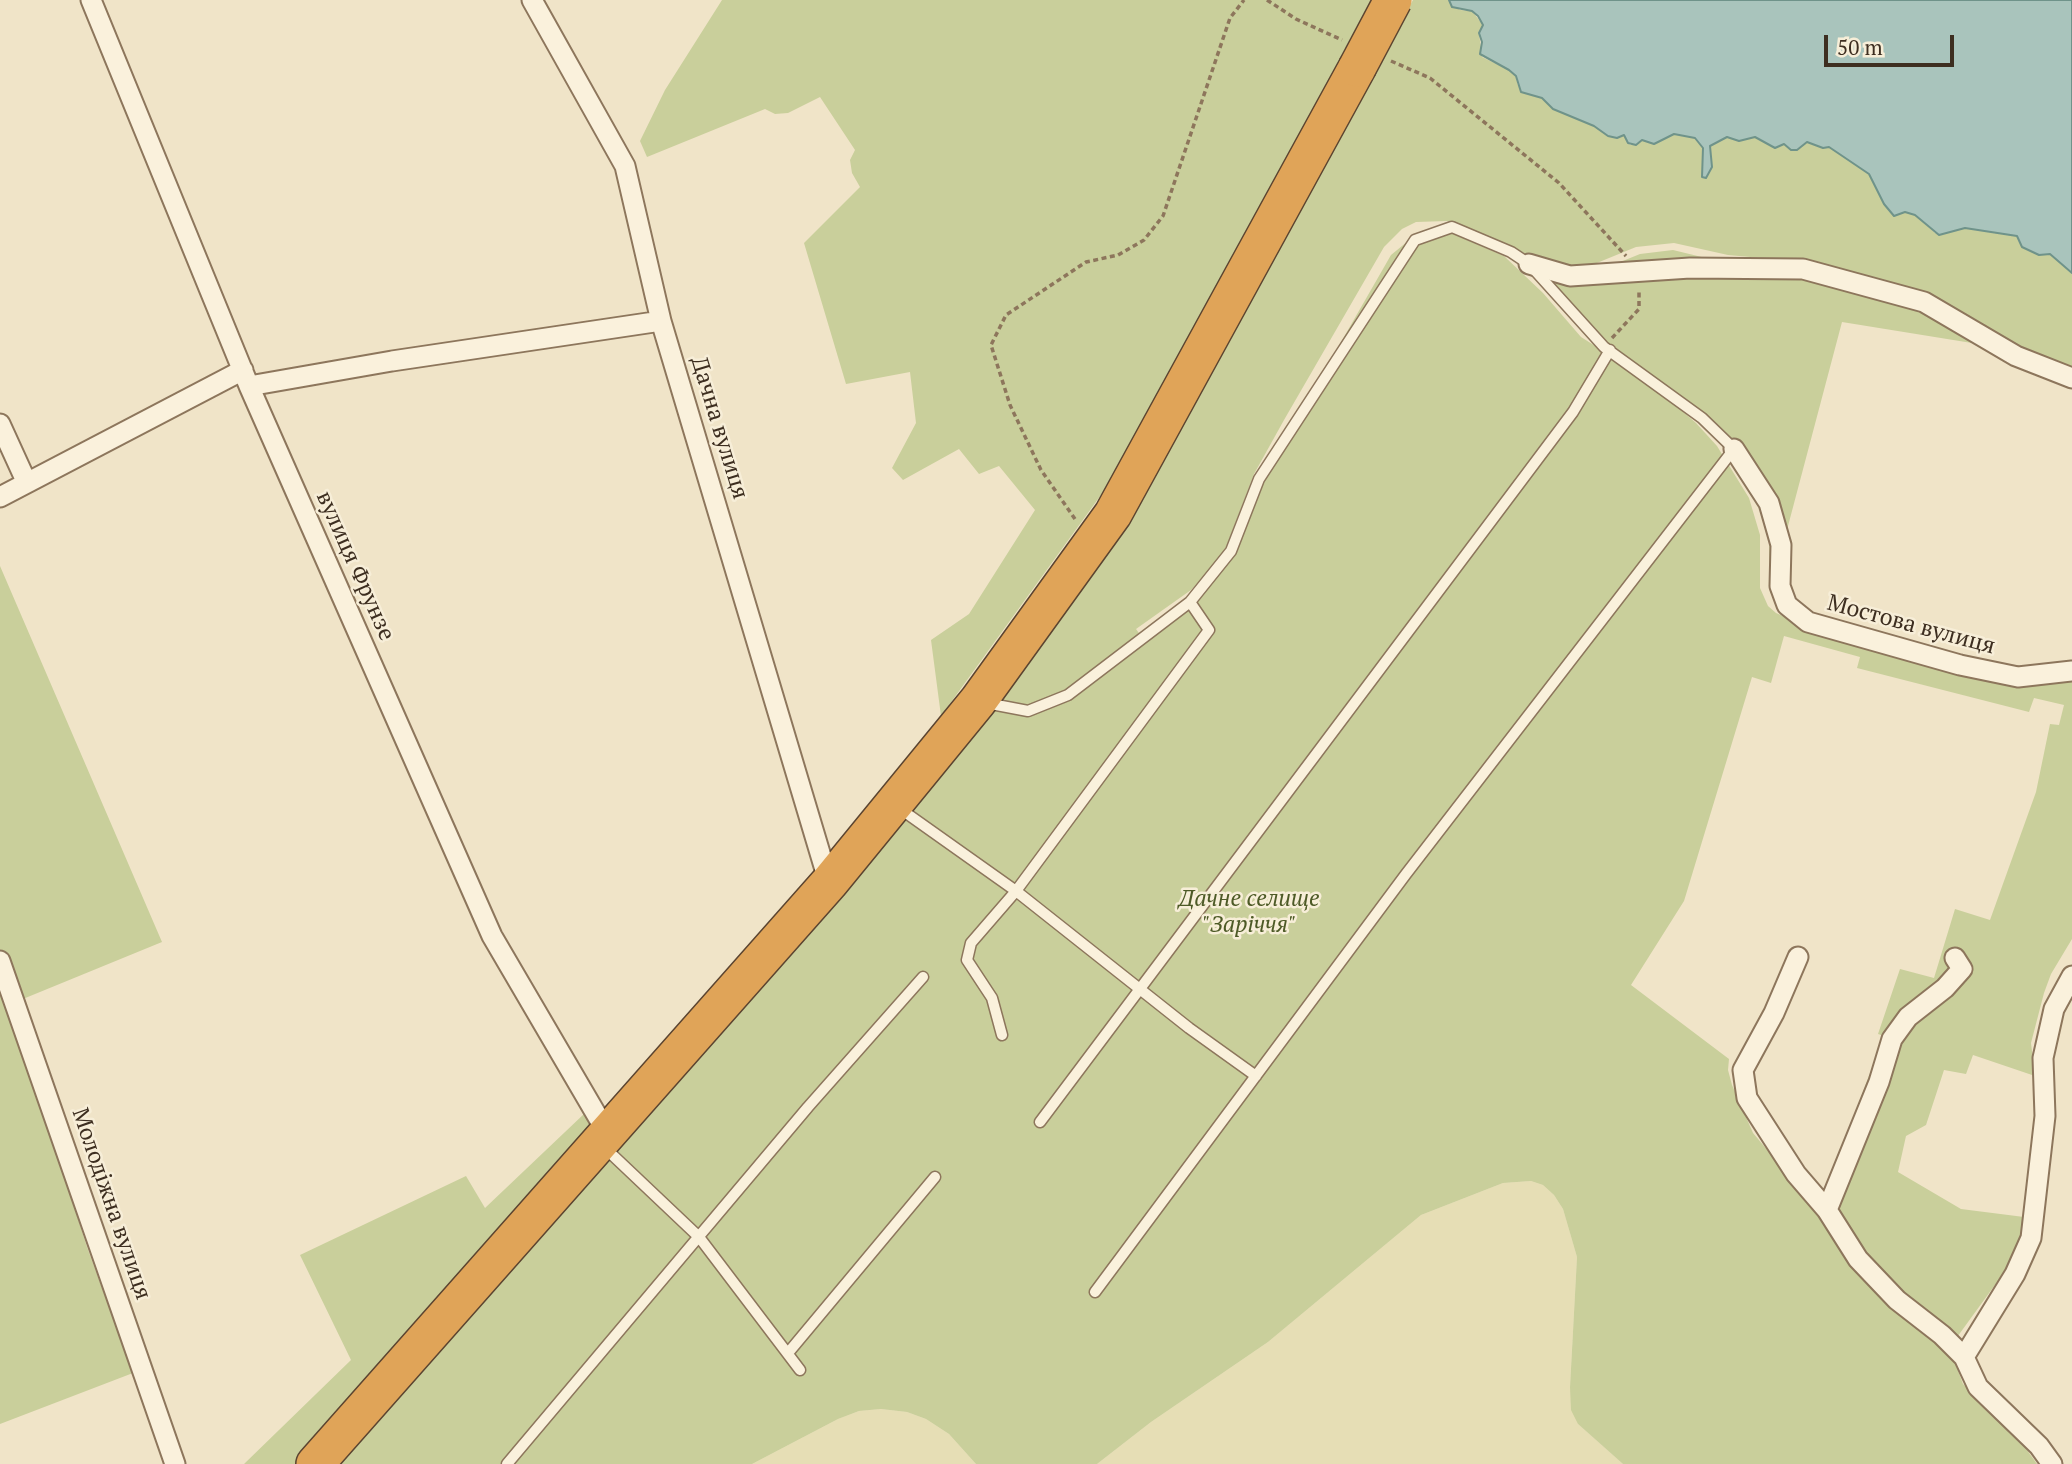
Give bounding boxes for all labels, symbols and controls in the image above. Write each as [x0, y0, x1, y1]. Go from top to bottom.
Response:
scale bar [1827, 21, 1956, 65]
text: 50 m [1837, 33, 1883, 61]
street label: Дачна вулиця [684, 353, 754, 503]
street label: вулиця Фрунзе [310, 487, 400, 645]
street label: Мостова вулиця [1824, 589, 1998, 661]
park label: Дачне селище "Заріччя" [1179, 885, 1319, 939]
street label: Молодіжна вулиця [65, 1105, 157, 1303]

